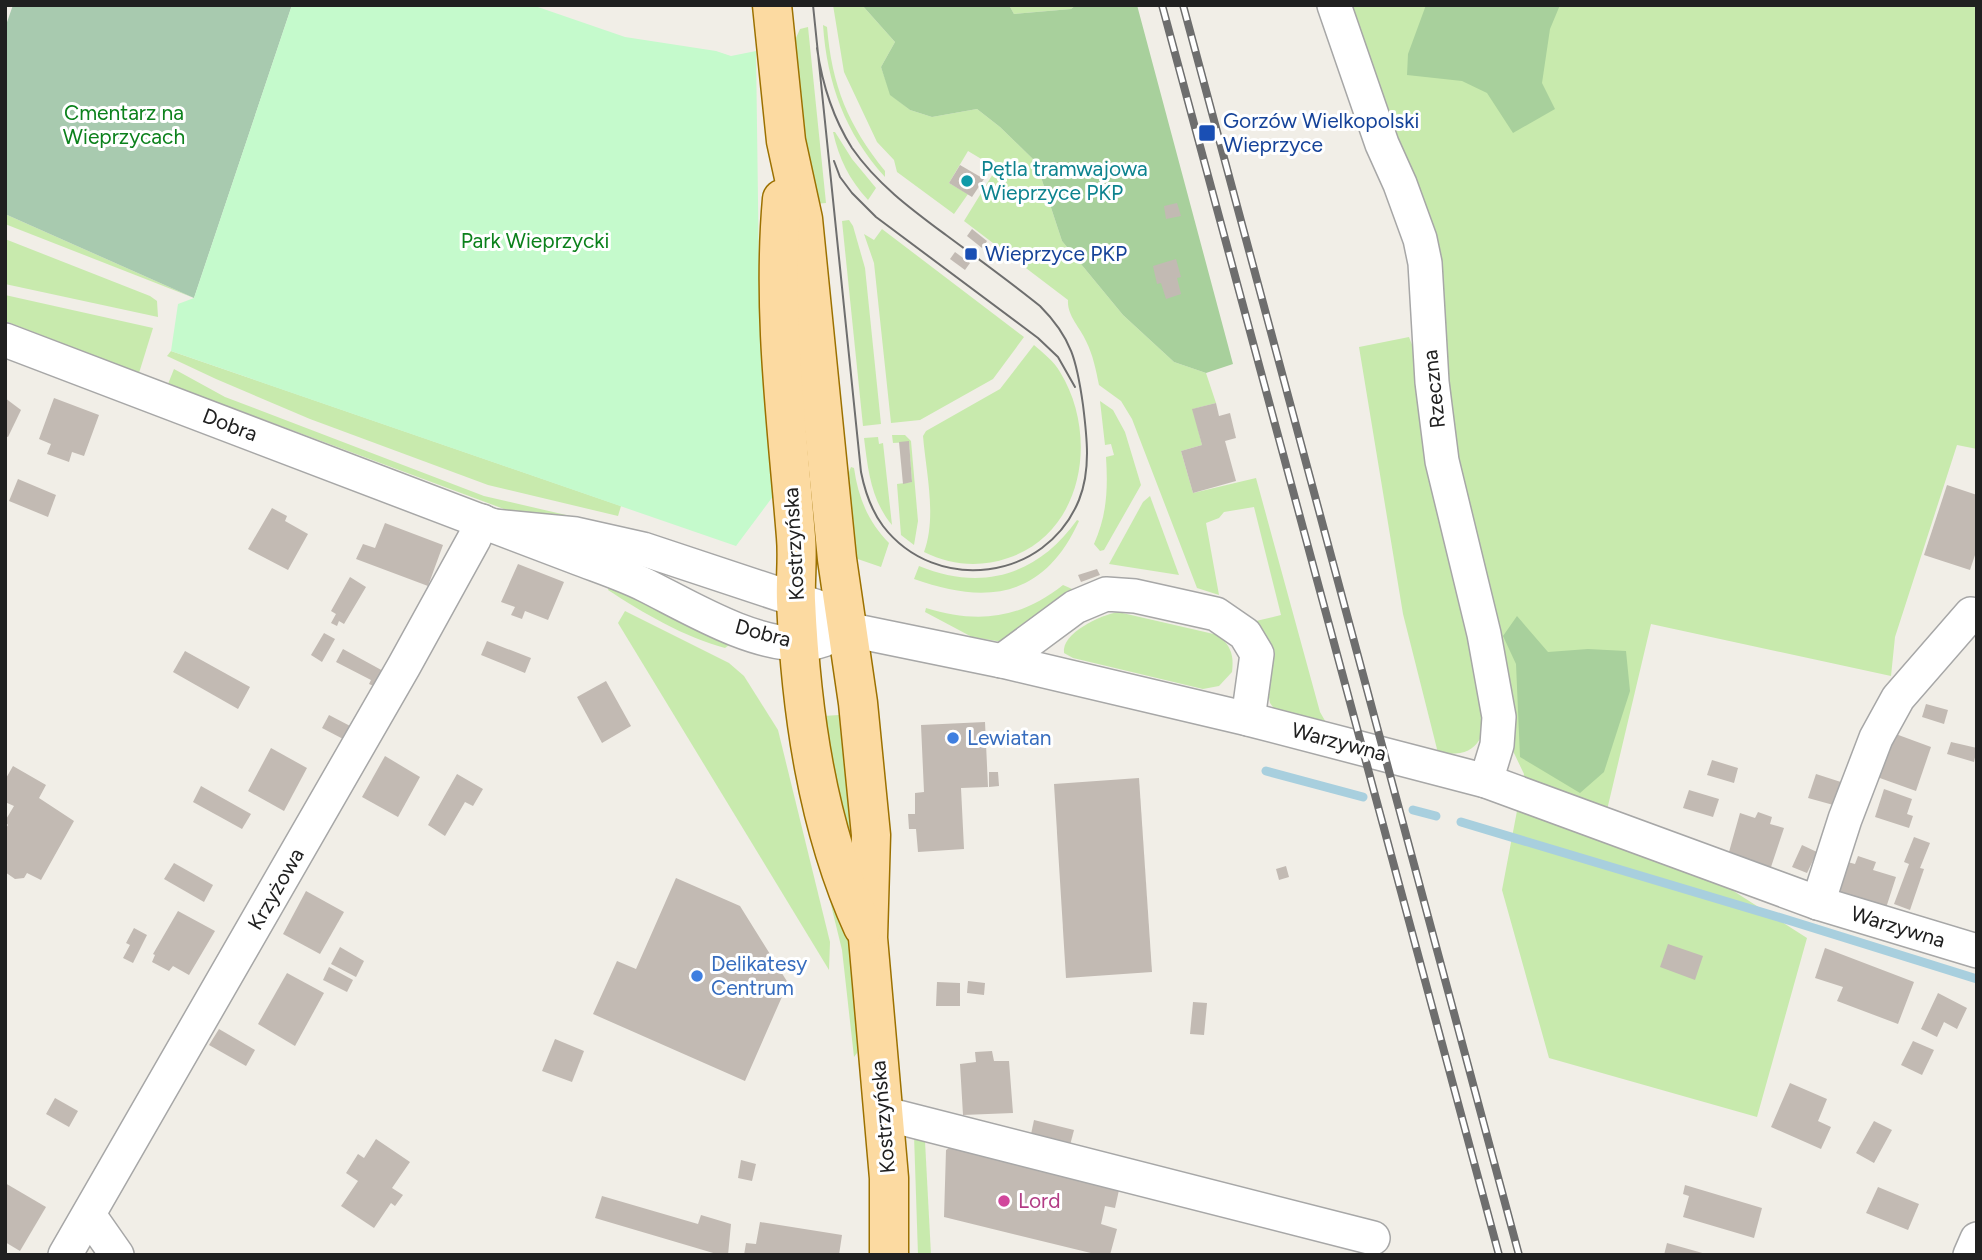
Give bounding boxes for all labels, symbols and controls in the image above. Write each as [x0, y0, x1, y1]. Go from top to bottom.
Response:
park label: Cmentarz na Wieprzycach [63, 100, 185, 149]
place label: Gorzów Wielkopolski Wieprzyce [1223, 108, 1419, 157]
marker: Gorzów Wielkopolski Wieprzyce [1197, 123, 1217, 143]
place label: Pętla tramwajowa Wieprzyce PKP [981, 156, 1148, 205]
marker: Pętla tramwajowa Wieprzyce PKP [959, 173, 975, 189]
park label: Park Wieprzycki [461, 228, 609, 253]
place label: Wieprzyce PKP [985, 241, 1127, 266]
marker: Wieprzyce PKP [963, 246, 979, 262]
street label: Rzeczna [1417, 348, 1450, 430]
street label: Dobra [199, 403, 261, 446]
street label: Kostrzyńska [778, 487, 809, 601]
street label: Dobra [732, 613, 794, 652]
street label: Warzywna [1289, 717, 1389, 766]
place label: Lewiatan [967, 725, 1051, 750]
marker: Lewiatan [945, 730, 961, 746]
street label: Krzyżowa [242, 843, 309, 934]
street label: Warzywna [1848, 900, 1948, 953]
place label: Delikatesy Centrum [711, 951, 807, 1000]
marker: Delikatesy Centrum [689, 968, 705, 984]
street label: Kostrzyńska [865, 1060, 900, 1175]
place label: Lord [1018, 1188, 1061, 1213]
marker: Lord [996, 1193, 1012, 1209]

